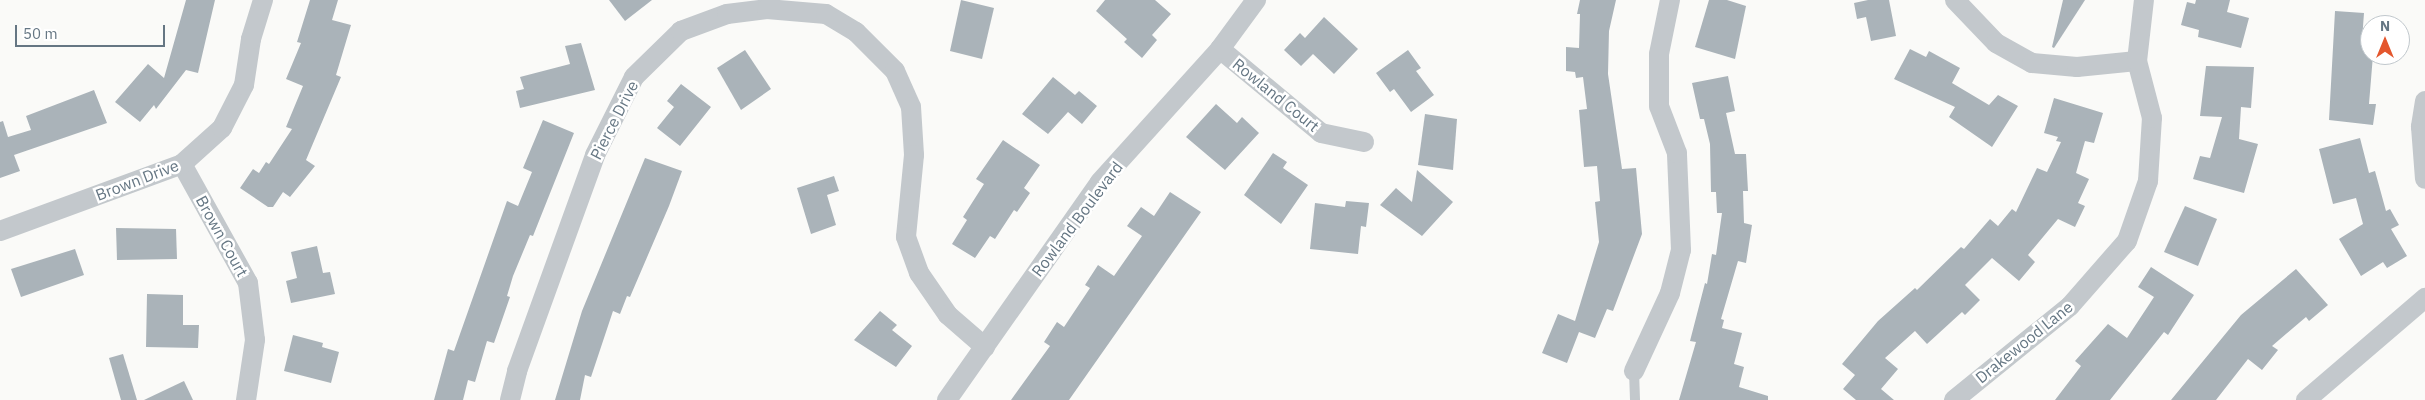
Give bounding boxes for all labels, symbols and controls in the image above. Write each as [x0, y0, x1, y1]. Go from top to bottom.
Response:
scale bar [18, 15, 168, 47]
north arrow [2360, 15, 2410, 65]
text: N [2380, 17, 2390, 35]
text: 50 m [23, 24, 58, 43]
street label: Rowland Court [1229, 54, 1323, 136]
street label: Pierce Drive [586, 77, 642, 163]
street label: Brown Drive [93, 155, 181, 205]
street label: Rowland Boulevard [1027, 158, 1127, 280]
street label: Brown Court [192, 192, 252, 280]
street label: Drakewood Lane [1972, 297, 2076, 387]

